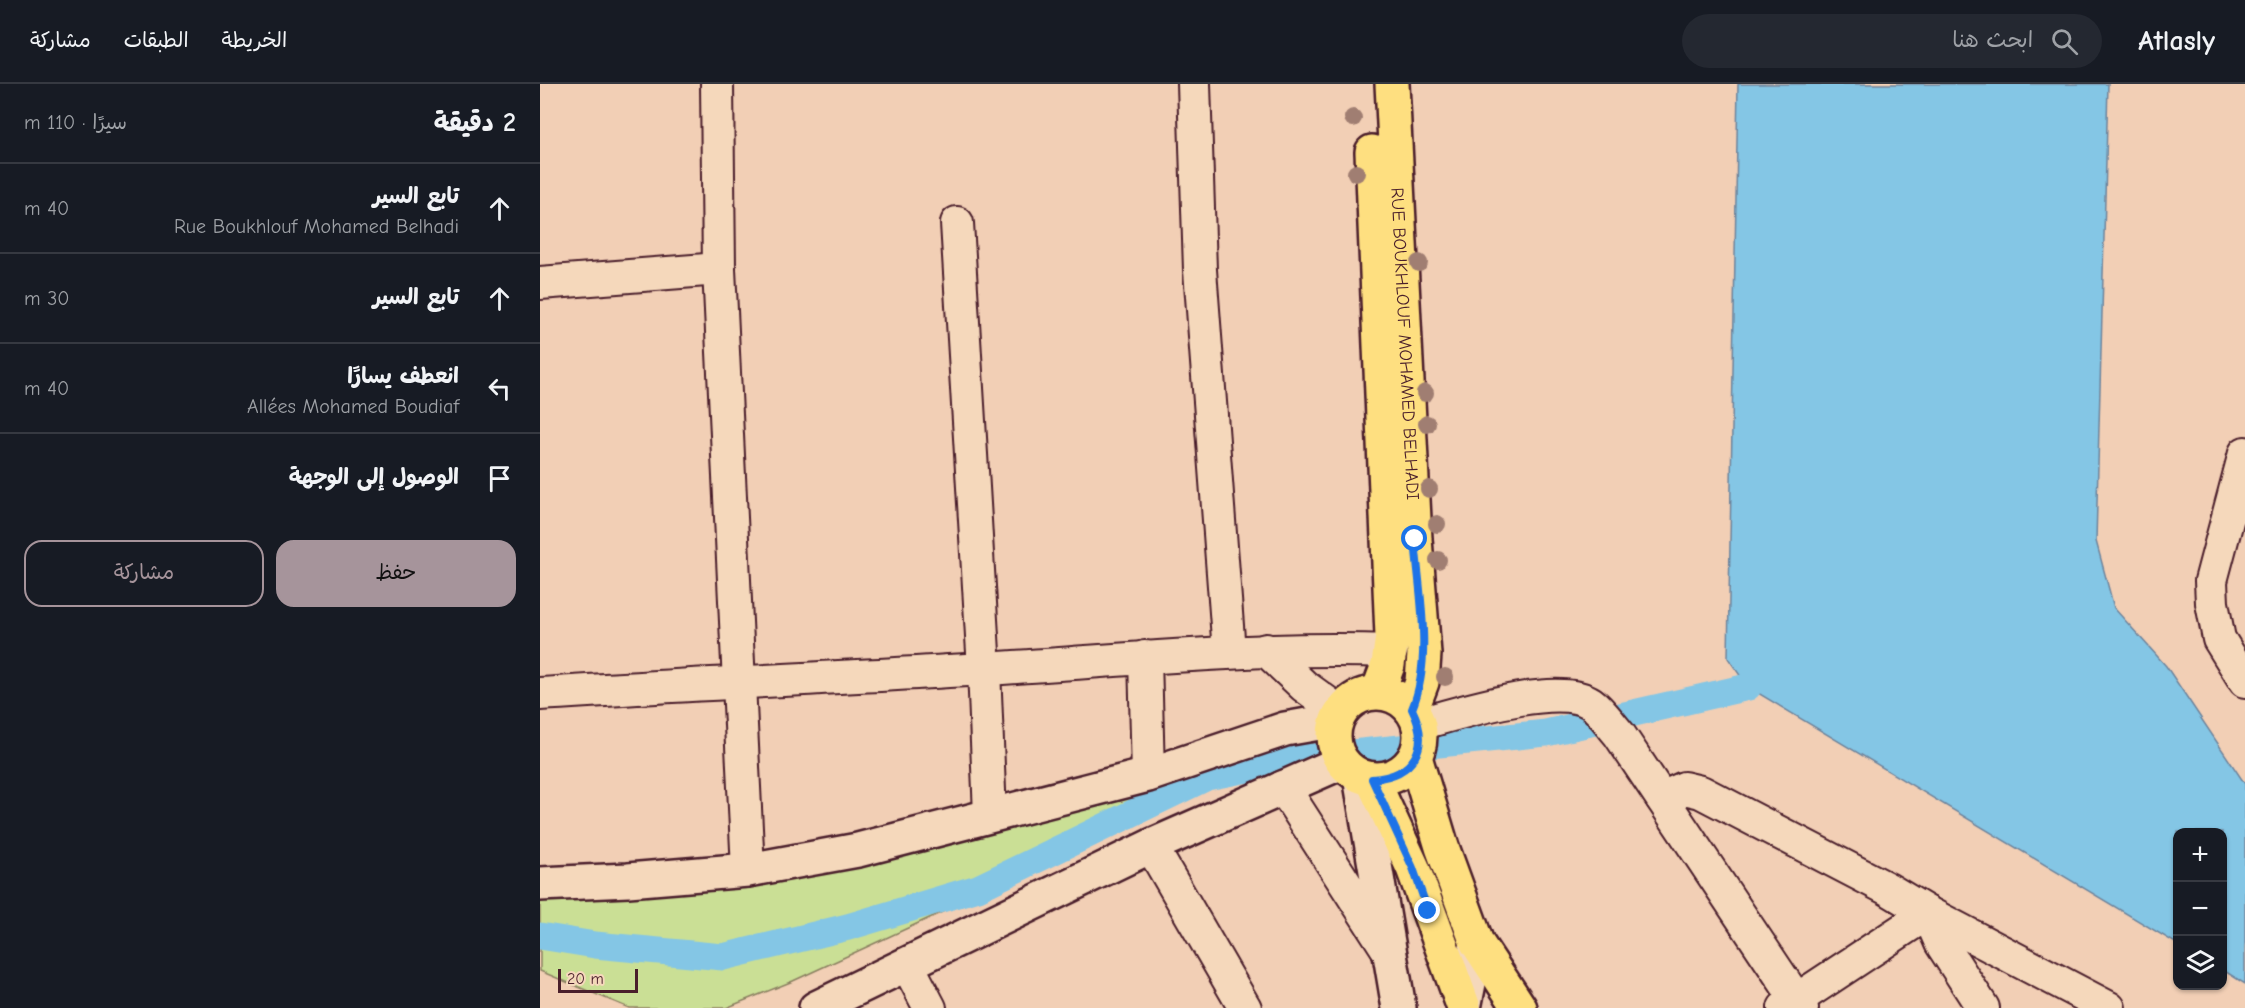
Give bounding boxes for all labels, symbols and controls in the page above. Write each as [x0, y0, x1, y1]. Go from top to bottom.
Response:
search box [1682, 14, 2102, 68]
icon: search [2048, 25, 2081, 58]
text: Atlasly [2138, 25, 2215, 57]
text: ابحث هنا [1952, 27, 2033, 53]
text: مشاركة [30, 28, 91, 52]
text: الطبقات [124, 28, 189, 52]
text: الخريطة [222, 28, 287, 52]
text: 2 دقيقة [434, 108, 516, 138]
text: سيرًا · 110 m [24, 111, 127, 134]
text: تابع السير [373, 183, 459, 209]
street label: RUE BOUKHLOUF MOHAMED BELHADI [1386, 187, 1423, 501]
icon: ahead [483, 192, 516, 225]
text: 40 m [24, 197, 69, 220]
text: Rue Boukhlouf Mohamed Belhadi [174, 215, 459, 238]
icon: ahead [483, 282, 516, 315]
text: تابع السير [373, 284, 459, 310]
text: 30 m [24, 287, 70, 310]
text: انعطف يسارًا [347, 363, 459, 389]
icon: left [483, 372, 516, 405]
text: 40 m [24, 377, 69, 400]
text: Allées Mohamed Boudiaf [247, 395, 459, 418]
icon: arrive [483, 462, 516, 495]
text: الوصول إلى الوجهة [289, 464, 459, 490]
route start [1401, 525, 1427, 551]
button: مشاركة [24, 540, 264, 607]
button: حفظ [276, 540, 516, 607]
map controls [2173, 828, 2227, 990]
button: + [2173, 828, 2227, 882]
button: − [2173, 882, 2227, 936]
route end [1414, 897, 1440, 923]
button: layers [2173, 936, 2227, 990]
scale bar [558, 966, 638, 994]
text: 20 m [567, 970, 604, 988]

